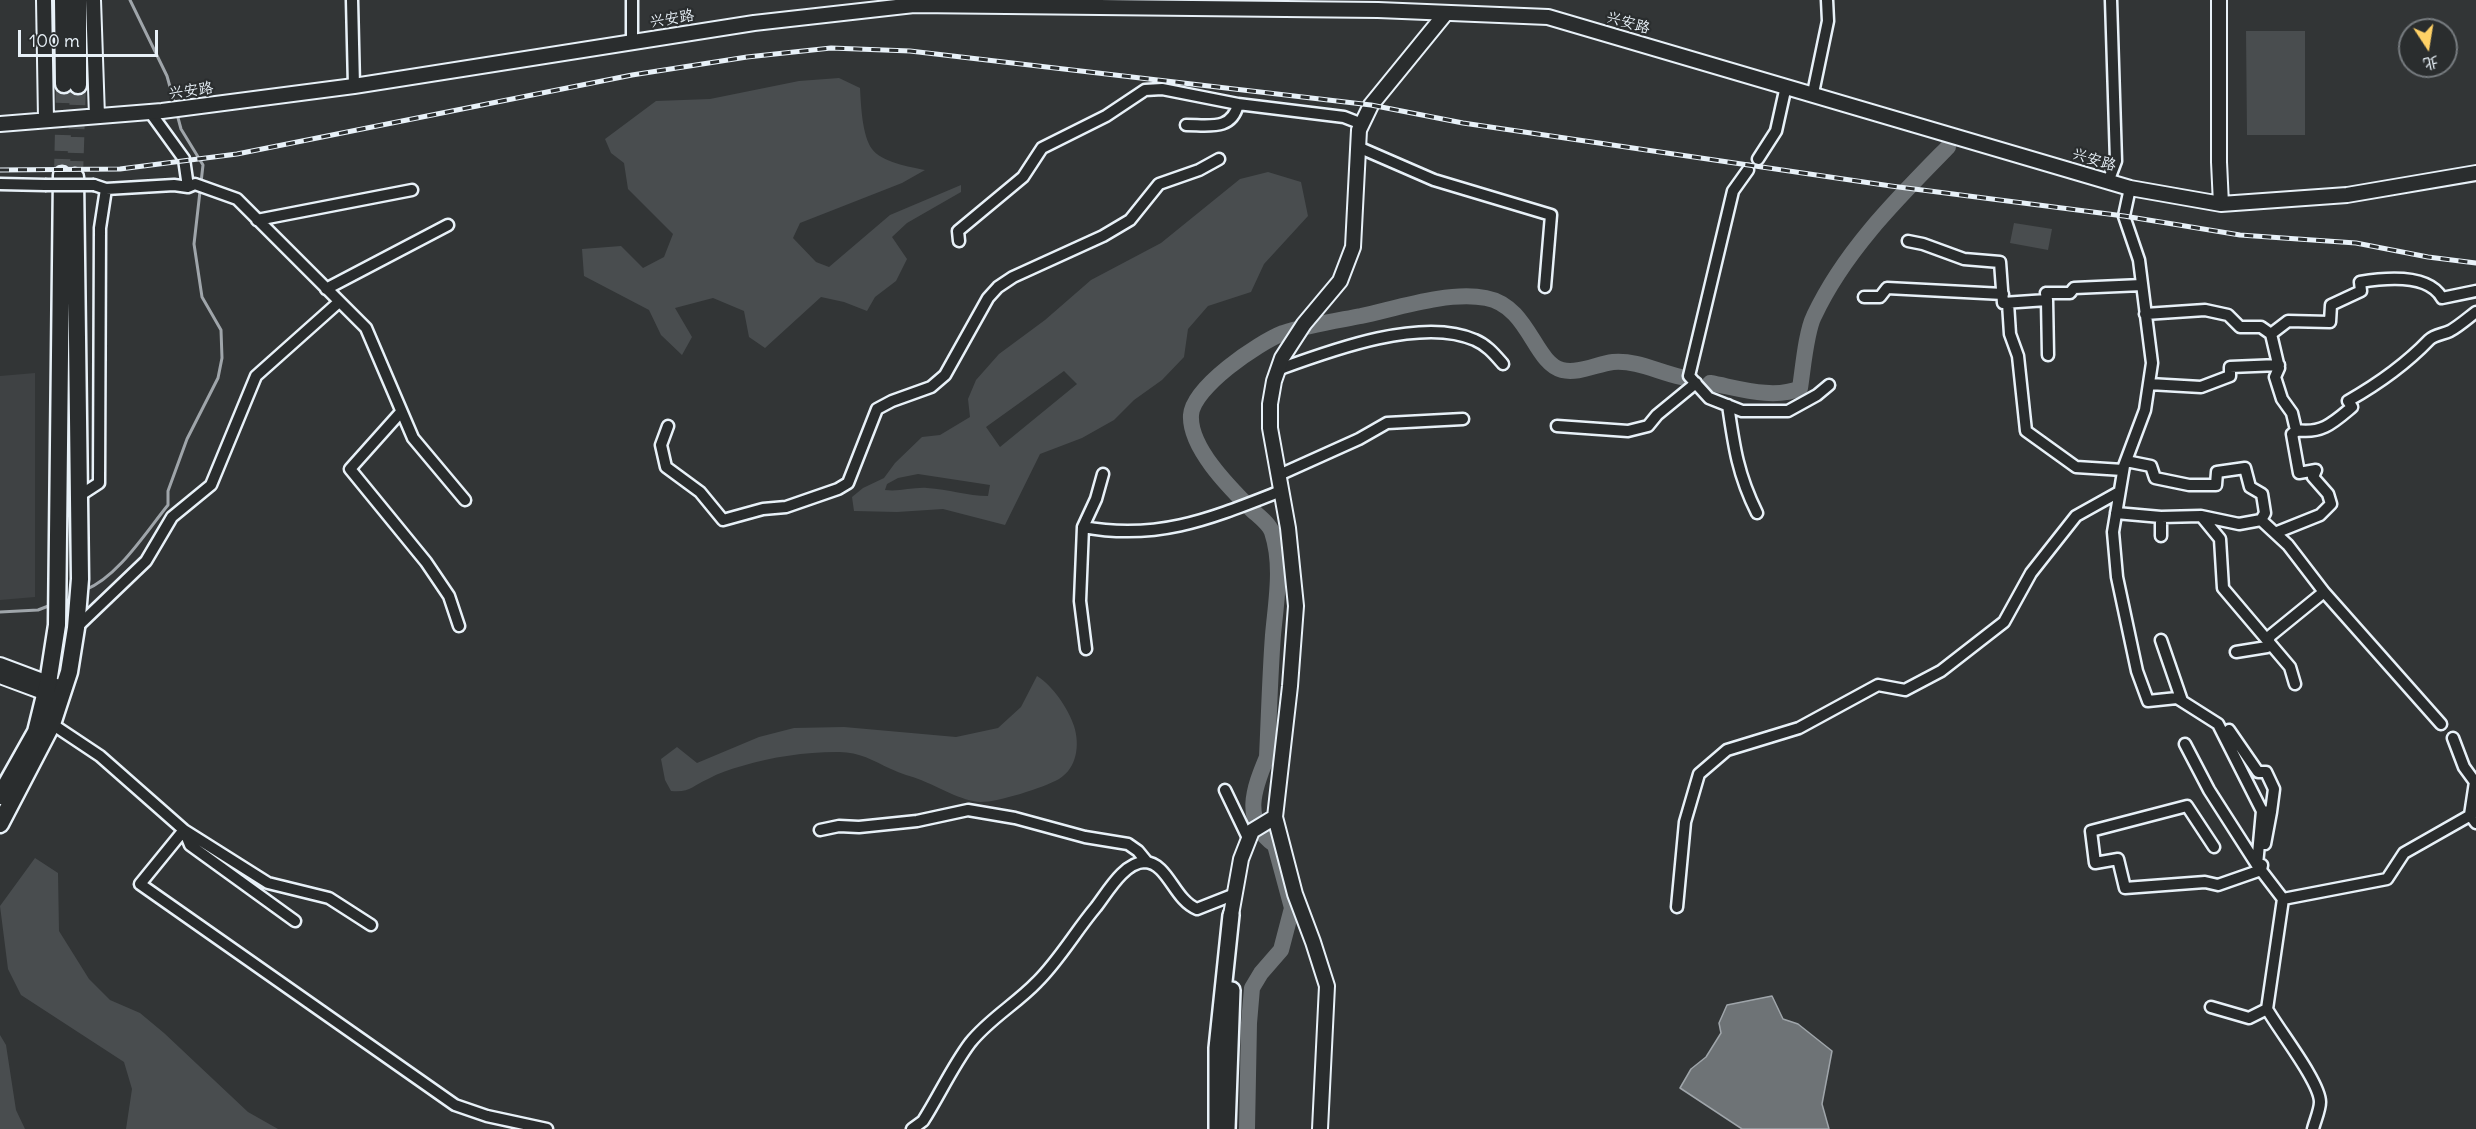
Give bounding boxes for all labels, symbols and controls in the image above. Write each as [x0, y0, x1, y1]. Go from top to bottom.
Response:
street label: 兴安路 [648, 7, 696, 31]
street label: 兴安路 [1604, 8, 1652, 38]
scale bar [21, 18, 160, 56]
north arrow [2398, 18, 2458, 78]
text: 100 m [29, 29, 80, 52]
text: 北 [2421, 52, 2441, 75]
street label: 兴安路 [167, 79, 215, 103]
street label: 兴安路 [2070, 145, 2118, 175]

